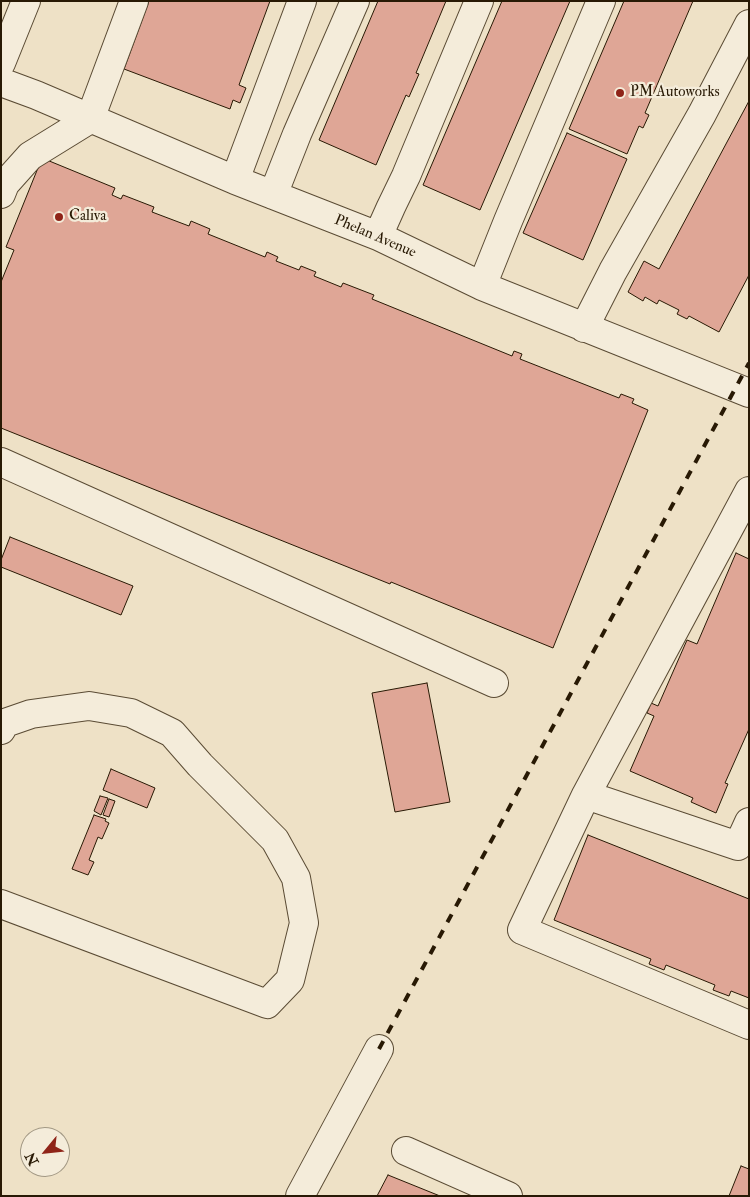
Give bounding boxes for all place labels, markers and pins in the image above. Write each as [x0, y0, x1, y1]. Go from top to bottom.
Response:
place label: PM Autoworks [630, 84, 720, 102]
marker: PM Autoworks [614, 87, 626, 99]
place label: Caliva [69, 208, 106, 226]
marker: Caliva [53, 211, 65, 223]

